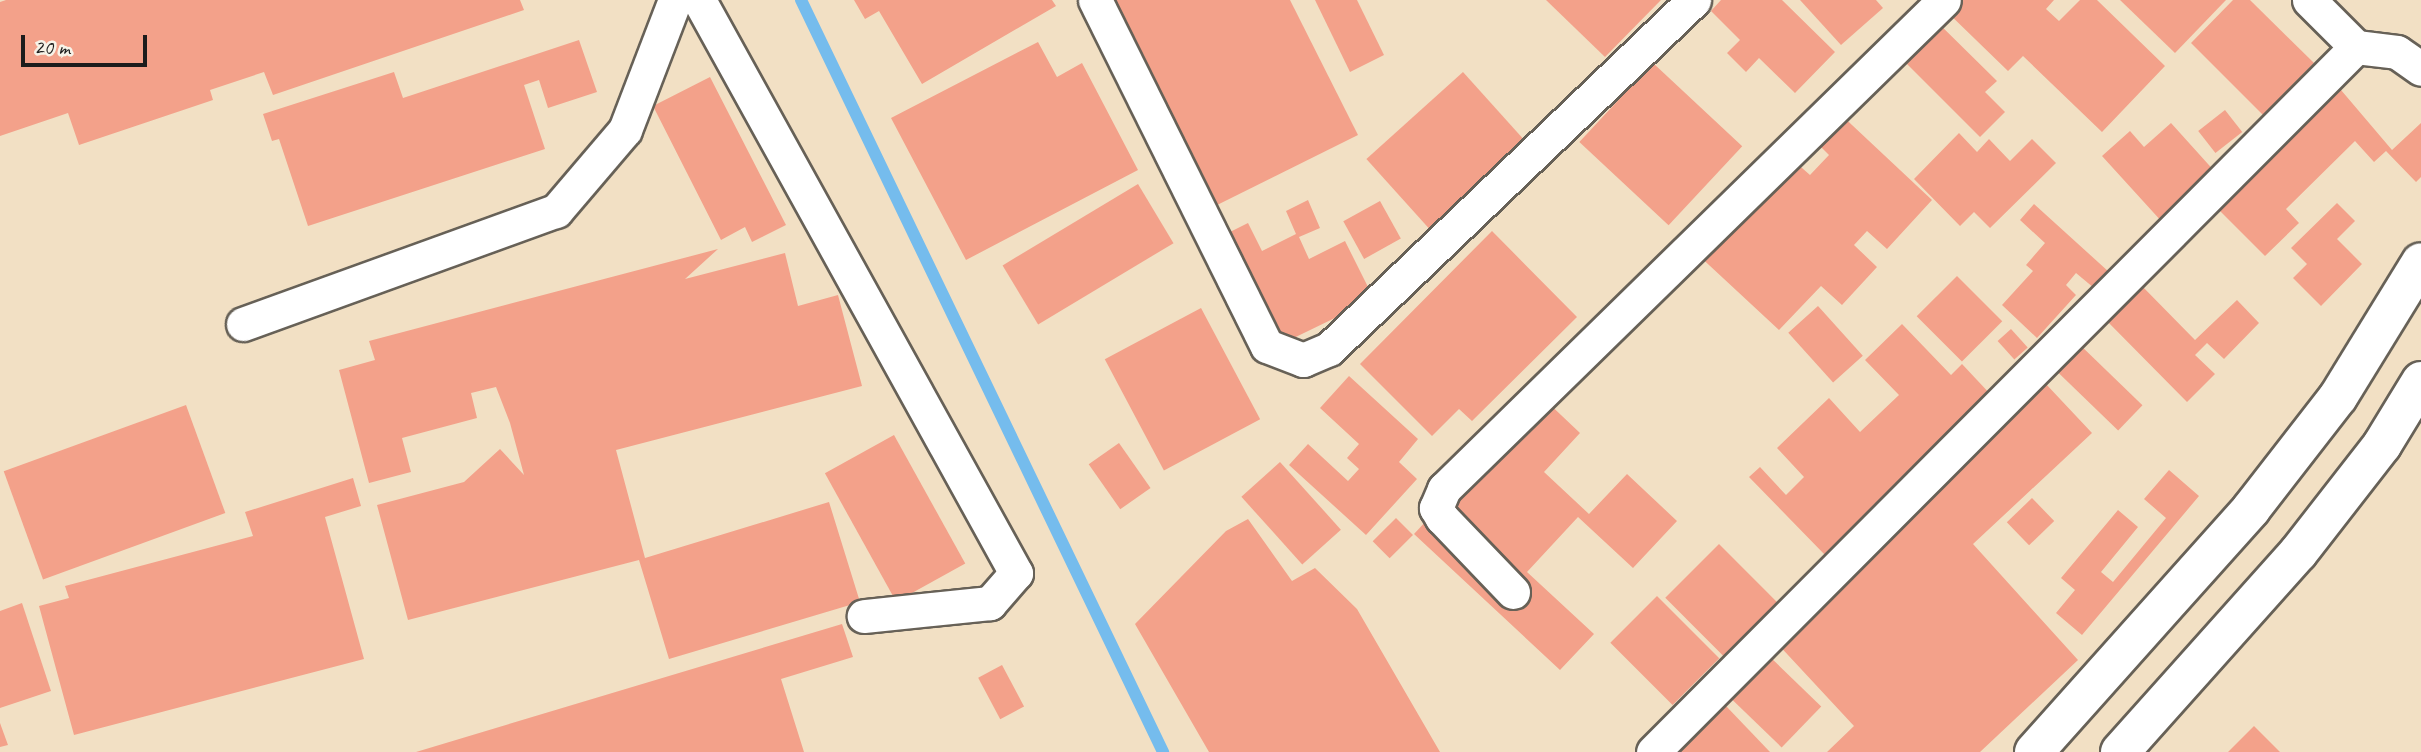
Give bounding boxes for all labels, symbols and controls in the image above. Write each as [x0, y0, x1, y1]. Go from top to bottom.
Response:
scale bar [24, 21, 150, 65]
text: 20 m [34, 34, 70, 60]

